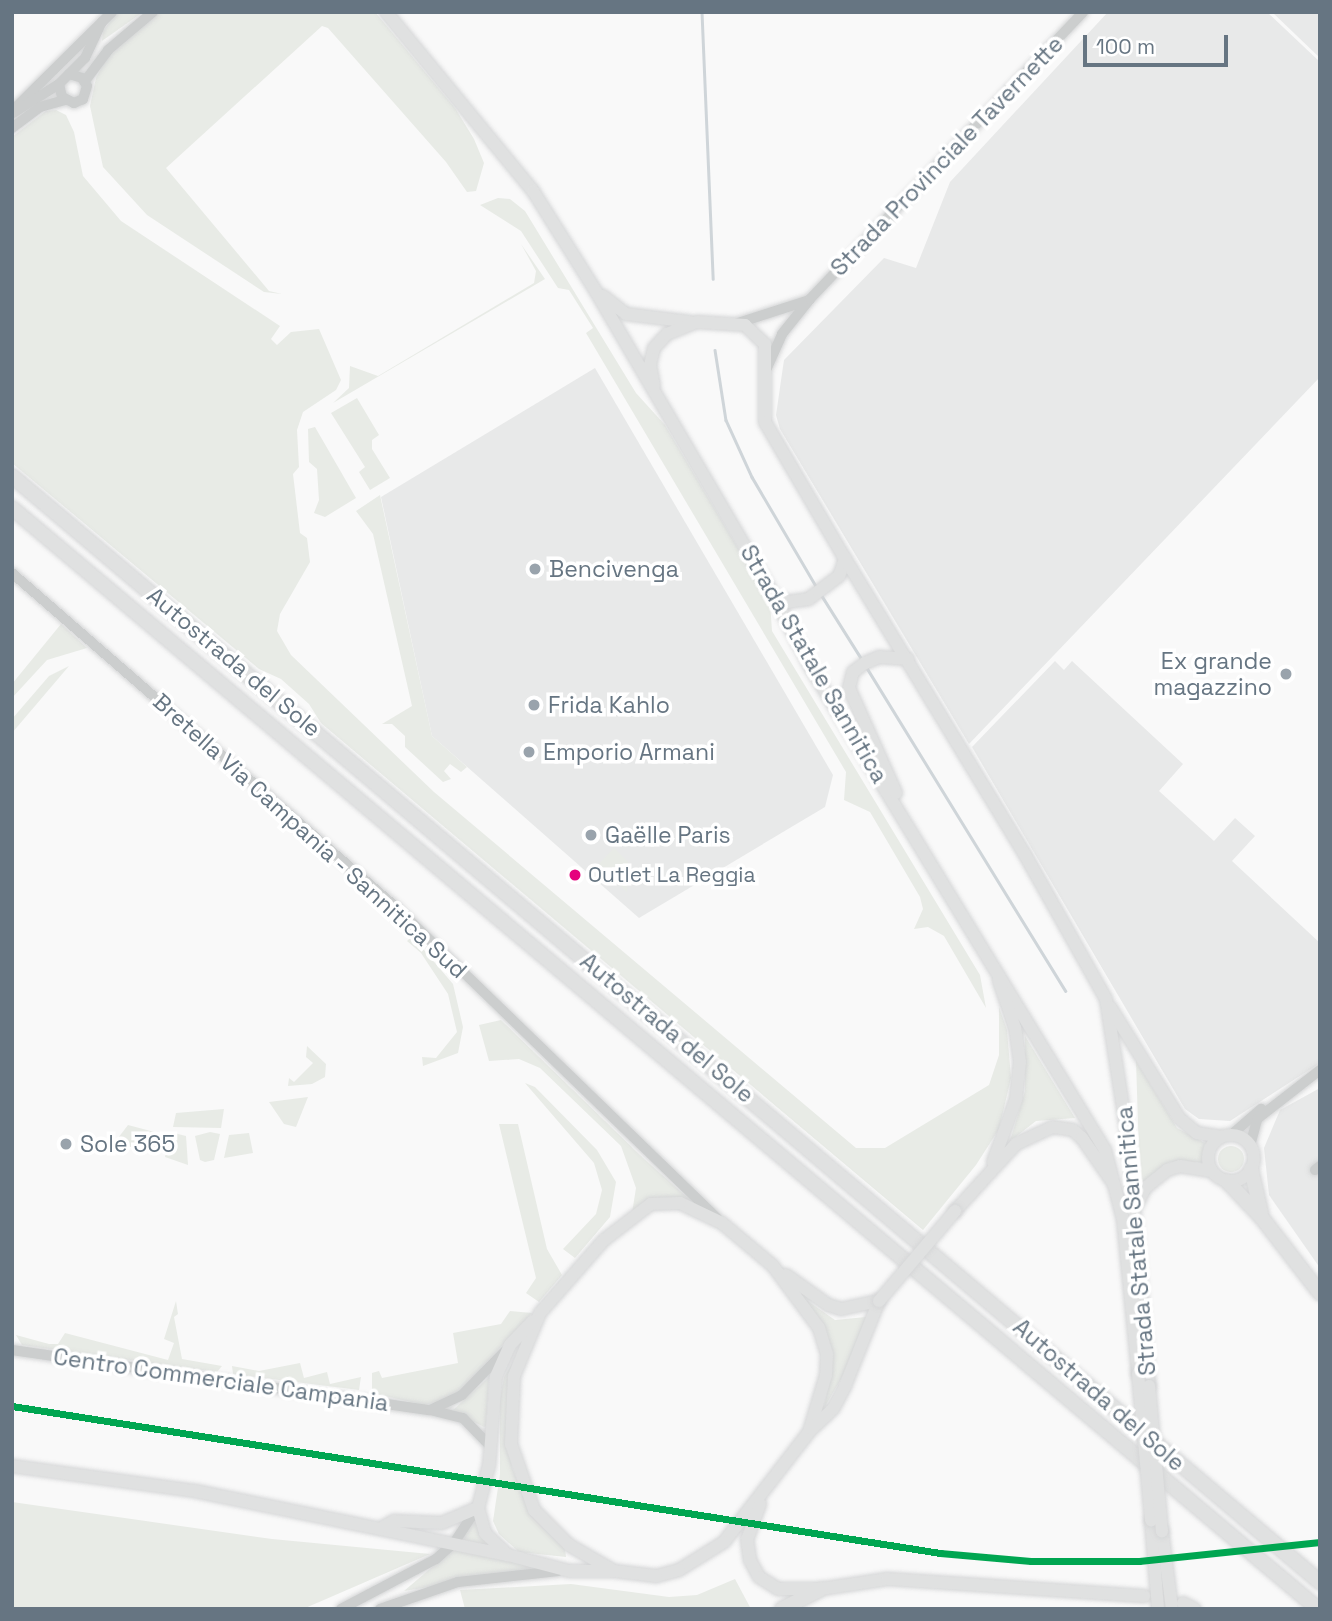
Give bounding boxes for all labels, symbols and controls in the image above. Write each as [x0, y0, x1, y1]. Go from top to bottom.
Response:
scale bar [1087, 21, 1232, 65]
street label: Strada Provinciale Tavernette [825, 30, 1069, 282]
text: 100 m [1096, 33, 1155, 60]
street label: Strada Statale Sannitica [735, 540, 893, 788]
place label: Bencivenga [549, 555, 679, 583]
marker: Bencivenga [527, 561, 543, 577]
street label: Autostrada del Sole [142, 581, 326, 743]
place label: Ex grande magazzino [1153, 647, 1272, 701]
marker: Ex grande magazzino [1278, 666, 1294, 682]
street label: Bretella Via Campania - Sannitica Sud [147, 687, 473, 985]
place label: Frida Kahlo [548, 691, 670, 719]
marker: Frida Kahlo [526, 697, 542, 713]
place label: Emporio Armani [543, 738, 715, 766]
marker: Emporio Armani [521, 744, 537, 760]
place label: Gaëlle Paris [605, 821, 731, 849]
marker: Gaëlle Paris [583, 827, 599, 843]
place label: Outlet La Reggia [588, 862, 756, 888]
marker: Outlet La Reggia [568, 868, 582, 882]
street label: Autostrada del Sole [575, 947, 759, 1109]
street label: Strada Statale Sannitica [1110, 1105, 1162, 1377]
place label: Sole 365 [80, 1130, 175, 1158]
marker: Sole 365 [58, 1136, 74, 1152]
street label: Autostrada del Sole [1008, 1313, 1190, 1477]
street label: Centro Commerciale Campania [52, 1343, 390, 1417]

